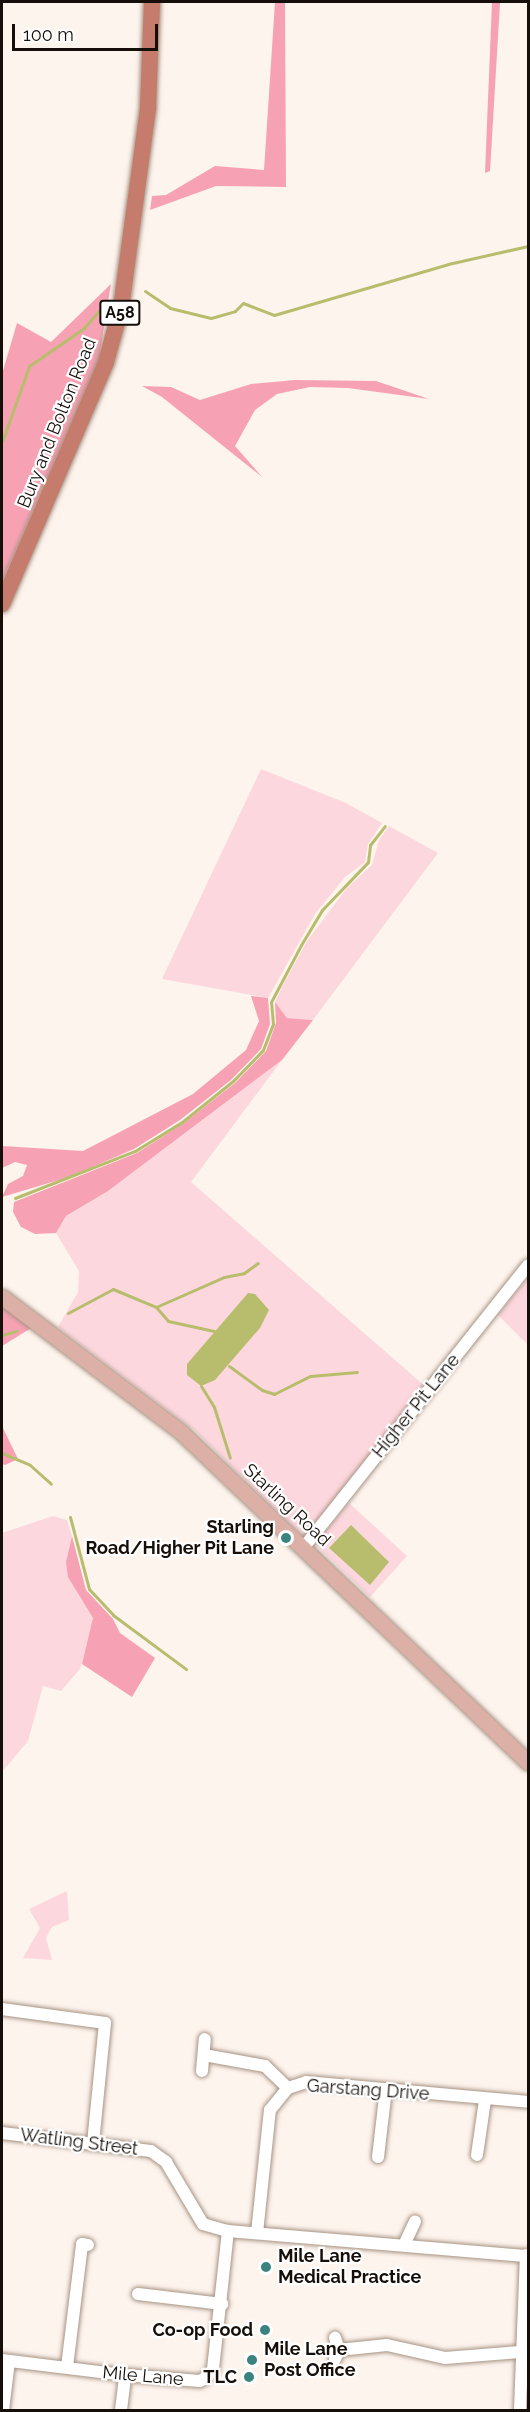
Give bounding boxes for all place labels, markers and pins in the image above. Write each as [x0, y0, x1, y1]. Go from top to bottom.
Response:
place label: Starling Road/Higher Pit Lane [85, 1517, 274, 1559]
marker: Starling Road/Higher Pit Lane [279, 1531, 293, 1545]
place label: Mile Lane Medical Practice [278, 2246, 422, 2288]
marker: Mile Lane Medical Practice [259, 2260, 273, 2274]
place label: Co-op Food [152, 2319, 253, 2341]
marker: Co-op Food [258, 2323, 272, 2337]
place label: Mile Lane Post Office [264, 2339, 355, 2382]
marker: Mile Lane Post Office [245, 2353, 259, 2367]
place label: TLC [203, 2366, 237, 2388]
marker: TLC [242, 2370, 256, 2384]

